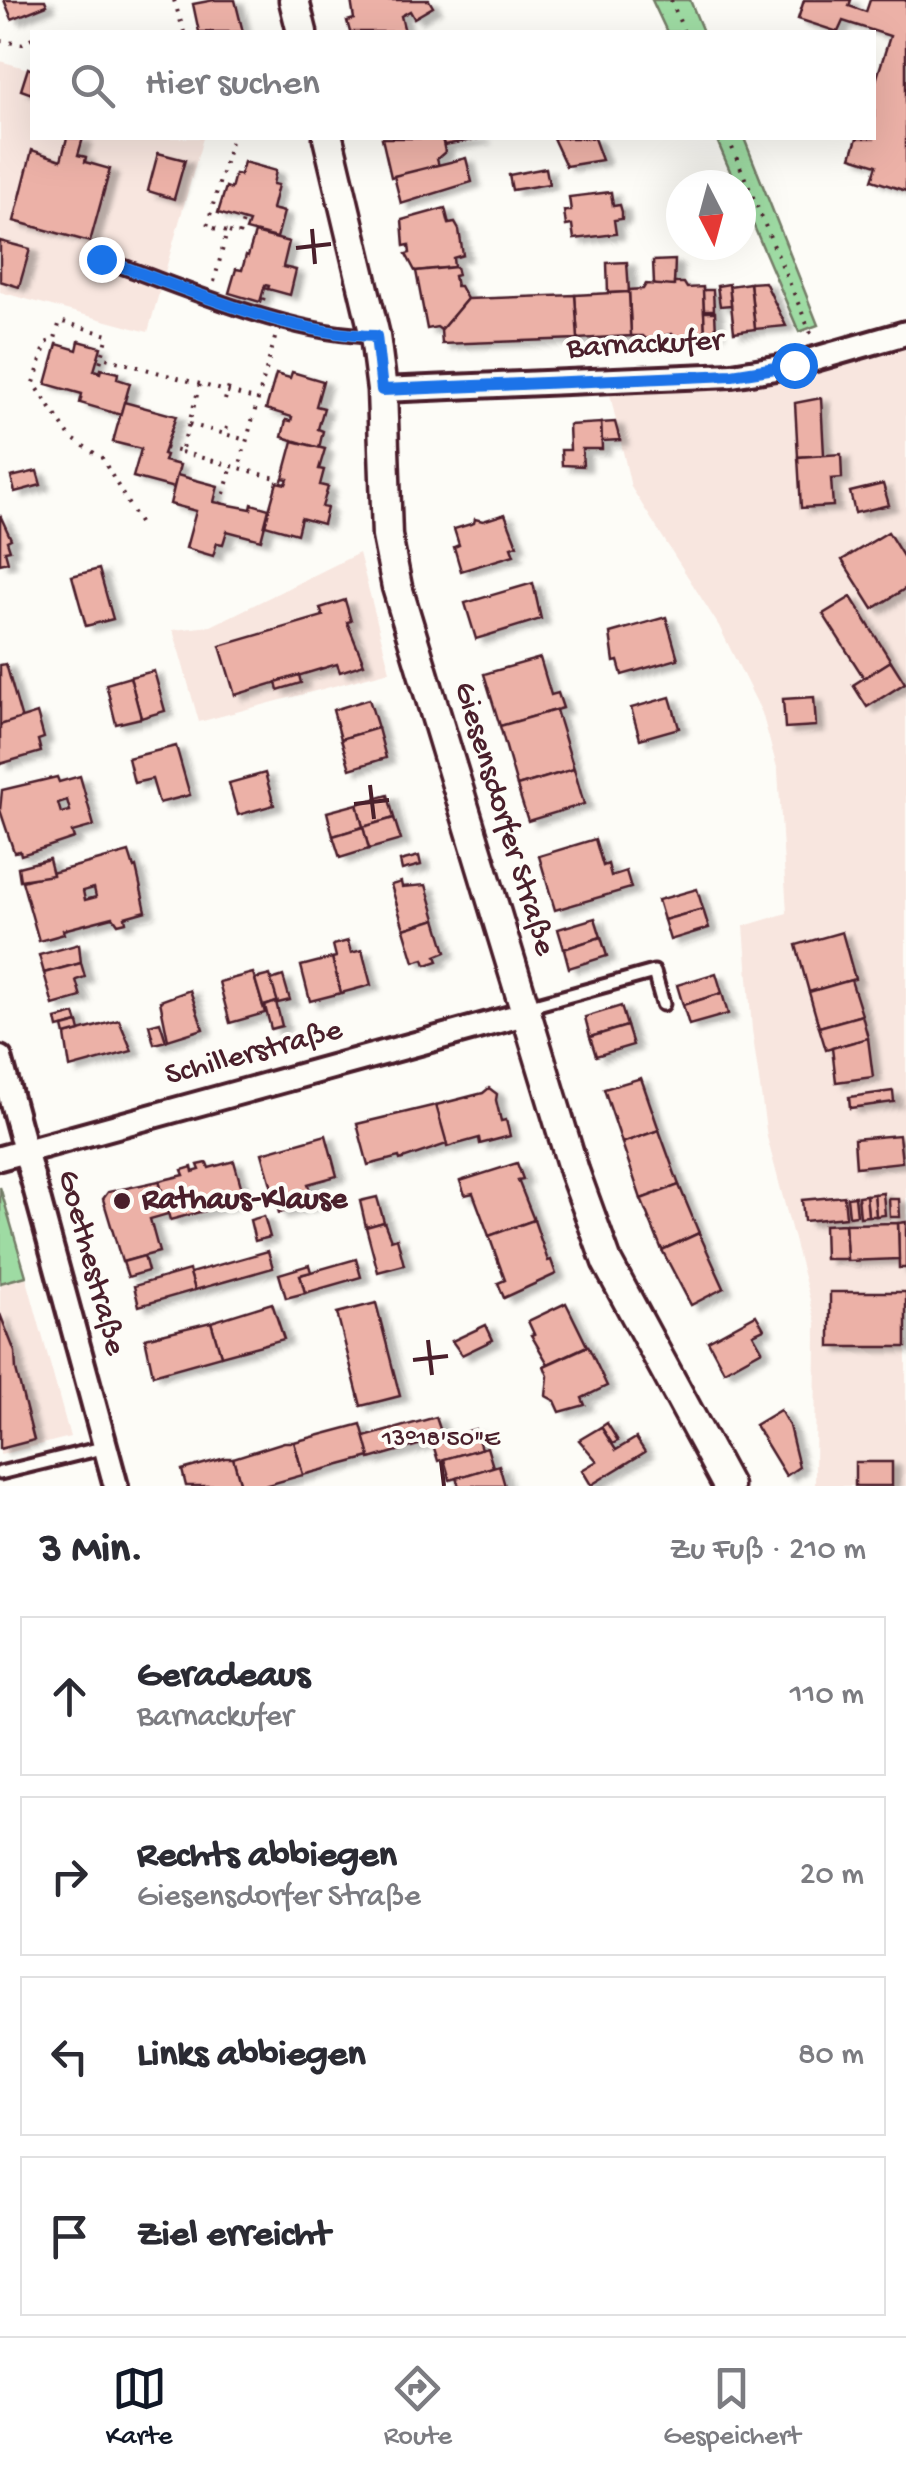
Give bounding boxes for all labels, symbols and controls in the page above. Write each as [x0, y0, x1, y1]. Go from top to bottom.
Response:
search box [30, 30, 876, 140]
icon: search [65, 58, 120, 113]
text: Hier suchen [145, 63, 320, 107]
north arrow [666, 170, 756, 260]
route end [79, 237, 125, 283]
street label: Barnackufer [565, 323, 727, 369]
route start [772, 343, 818, 389]
street label: Giesensdorfer Straße [443, 678, 563, 961]
street label: Schillerstraße [161, 1012, 347, 1096]
street label: Goethestraße [47, 1166, 133, 1360]
place label: Rathaus-Klause [141, 1182, 349, 1220]
marker: Rathaus-Klause [111, 1190, 133, 1212]
text: 13°18'50"E [381, 1426, 501, 1455]
text: 3 Min. [40, 1527, 143, 1576]
text: Zu Fuß · 210 m [670, 1532, 866, 1570]
text: Geradeaus [137, 1655, 310, 1699]
icon: ahead [42, 1669, 97, 1724]
text: 110 m [790, 1677, 864, 1715]
text: Barnackufer [137, 1699, 293, 1737]
text: Rechts abbiegen [137, 1835, 397, 1879]
icon: right [42, 1849, 97, 1904]
text: 20 m [800, 1857, 864, 1895]
text: Giesensdorfer Straße [137, 1879, 421, 1917]
icon: left [42, 2029, 97, 2084]
text: Links abbiegen [137, 2034, 365, 2078]
text: 80 m [798, 2037, 864, 2075]
icon: arrive [42, 2209, 97, 2264]
text: Ziel erreicht [137, 2214, 330, 2258]
tab: Karte [106, 2361, 172, 2454]
tab: Route [384, 2361, 452, 2454]
tab: Gespeichert [663, 2361, 800, 2454]

